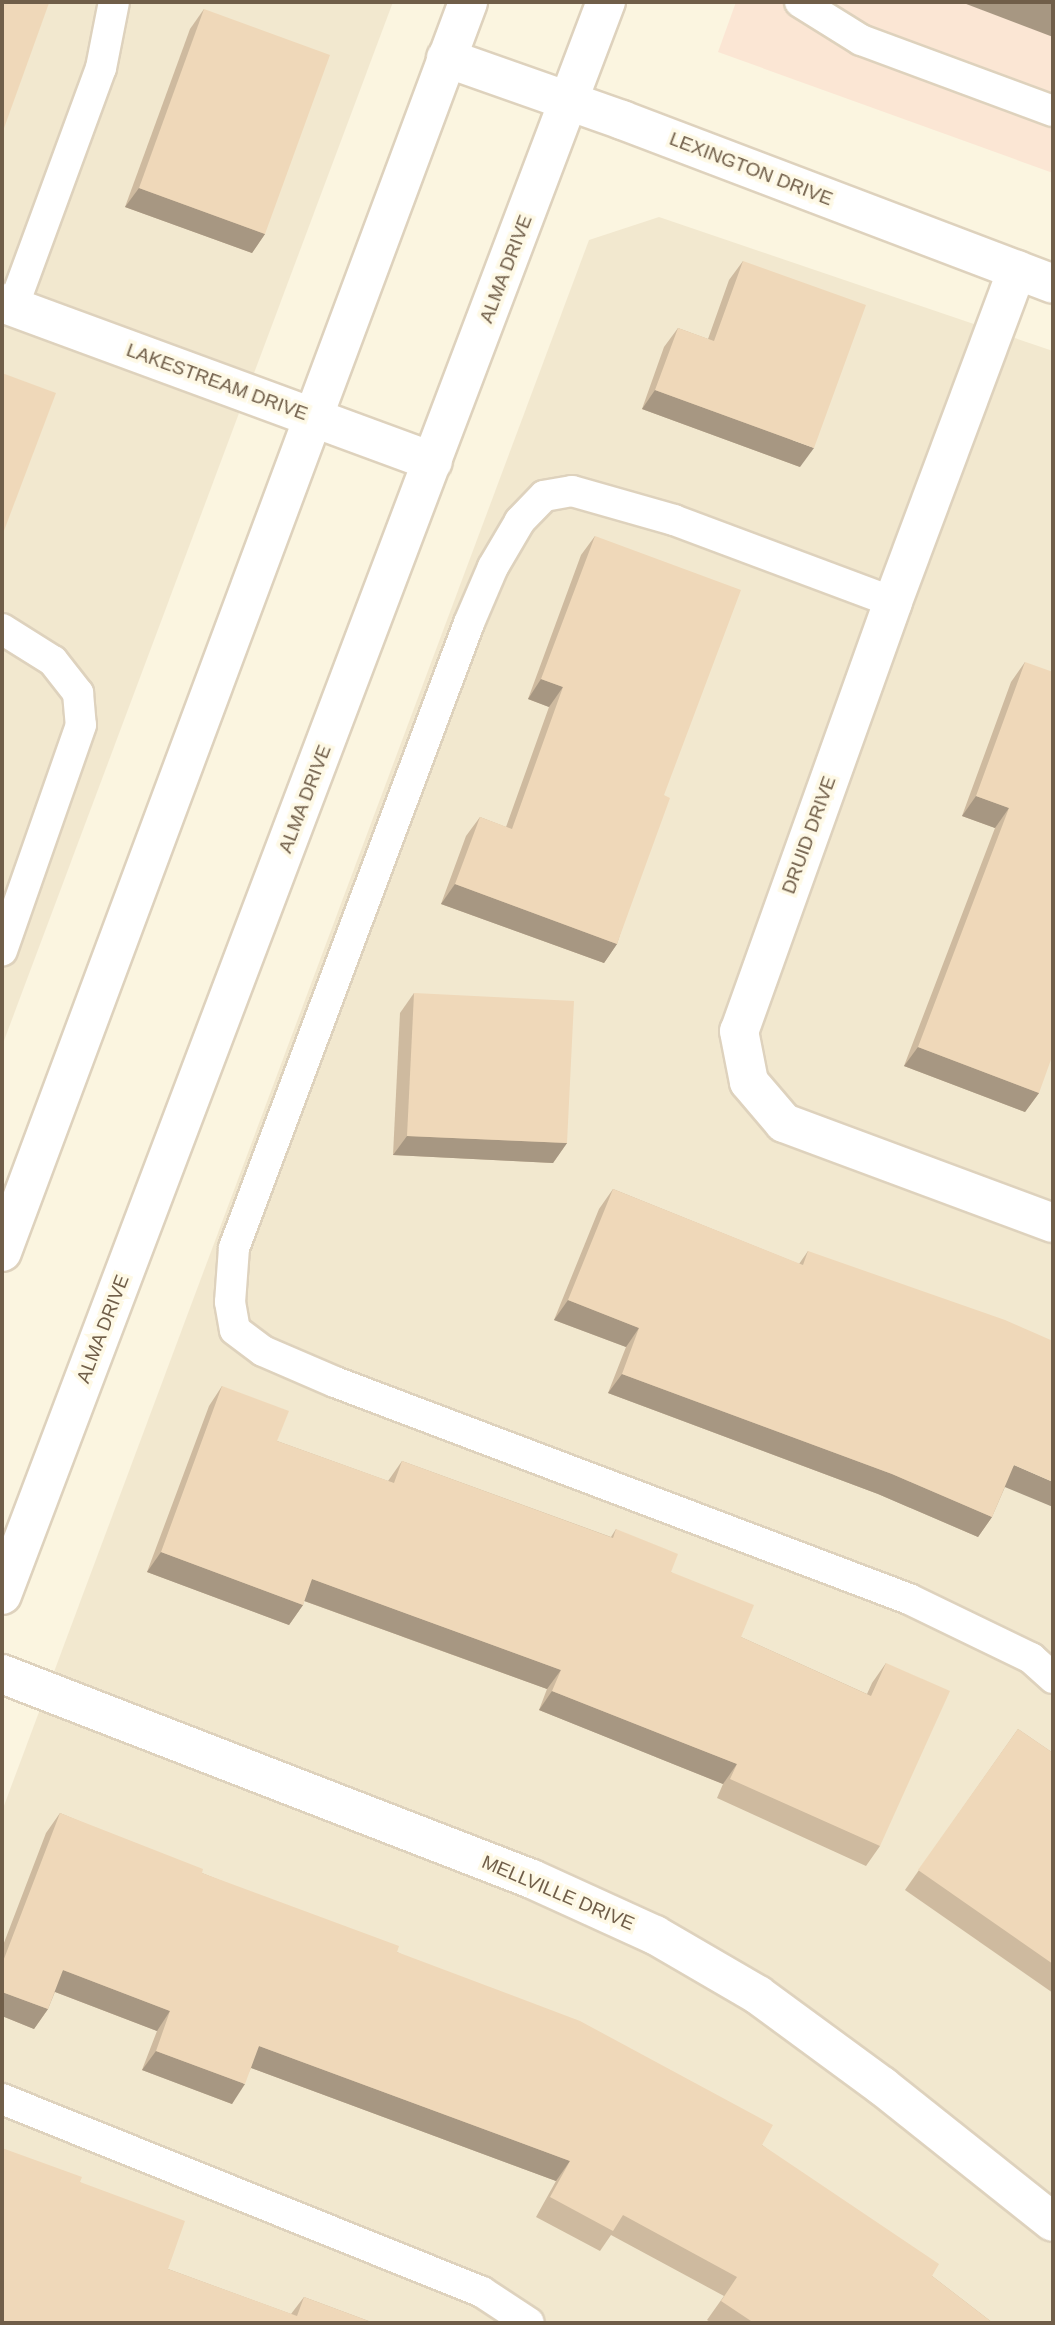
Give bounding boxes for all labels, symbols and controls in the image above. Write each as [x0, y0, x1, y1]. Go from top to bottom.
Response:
street label: LEXINGTON DRIVE [666, 127, 836, 211]
street label: ALMA DRIVE [475, 211, 537, 327]
street label: LAKESTREAM DRIVE [123, 339, 311, 425]
street label: ALMA DRIVE [274, 741, 336, 857]
street label: DRUID DRIVE [777, 773, 841, 897]
street label: ALMA DRIVE [72, 1271, 134, 1387]
street label: MELLVILLE DRIVE [478, 1851, 638, 1935]

